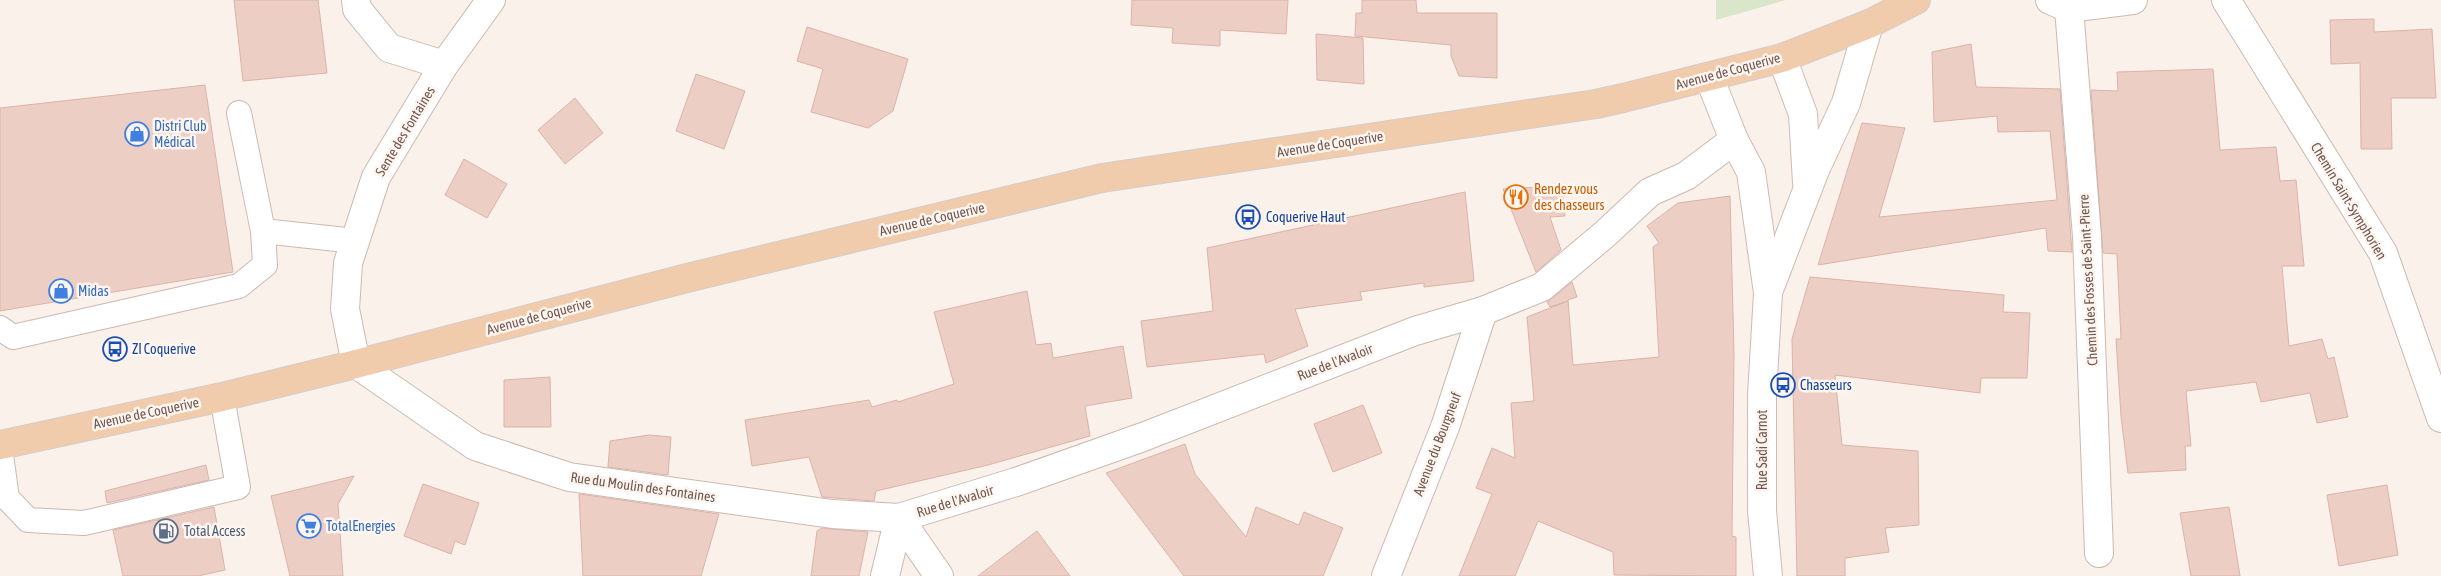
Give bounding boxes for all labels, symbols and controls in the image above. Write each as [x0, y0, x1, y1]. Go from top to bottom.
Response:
street label: Avenue de Coquerive [1674, 49, 1782, 93]
street label: Sente des Fontaines [372, 83, 438, 179]
place label: Distri Club Médical [154, 118, 207, 150]
shop icon: Distri Club Médical [124, 121, 150, 147]
street label: Avenue de Coquerive [1276, 128, 1384, 160]
street label: Chemin Saint-Symphorien [2308, 140, 2390, 262]
place label: Rendez vous des chasseurs [1534, 181, 1604, 213]
restaurant icon: Rendez vous des chasseurs [1503, 184, 1529, 210]
street label: Chemin des Fosses de Saint-Pierre [2076, 194, 2100, 366]
street label: Avenue de Coquerive [878, 199, 986, 239]
bus stop icon: Coquerive Haut [1235, 204, 1261, 230]
place label: Coquerive Haut [1266, 209, 1345, 225]
shop icon: Midas [48, 278, 74, 304]
place label: Midas [78, 283, 109, 299]
street label: Avenue de Coquerive [485, 294, 593, 338]
bus stop icon: ZI Coquerive [102, 336, 128, 362]
street label: Rue de l'Avaloir [1295, 340, 1376, 384]
place label: ZI Coquerive [132, 341, 196, 357]
bus stop icon: Chasseurs [1770, 372, 1796, 398]
place label: Chasseurs [1800, 377, 1852, 393]
street label: Avenue du Bourgneuf [1410, 390, 1464, 498]
street label: Avenue de Coquerive [92, 394, 200, 432]
street label: Rue Sadi Carnot [1754, 410, 1770, 490]
street label: Rue du Moulin des Fontaines [570, 469, 717, 505]
street label: Rue de l'Avaloir [915, 481, 996, 520]
supermarket icon: TotalEnergies [296, 513, 322, 539]
fuel station icon: Total Access [153, 518, 179, 544]
place label: TotalEnergies [326, 518, 396, 534]
place label: Total Access [184, 523, 246, 539]

